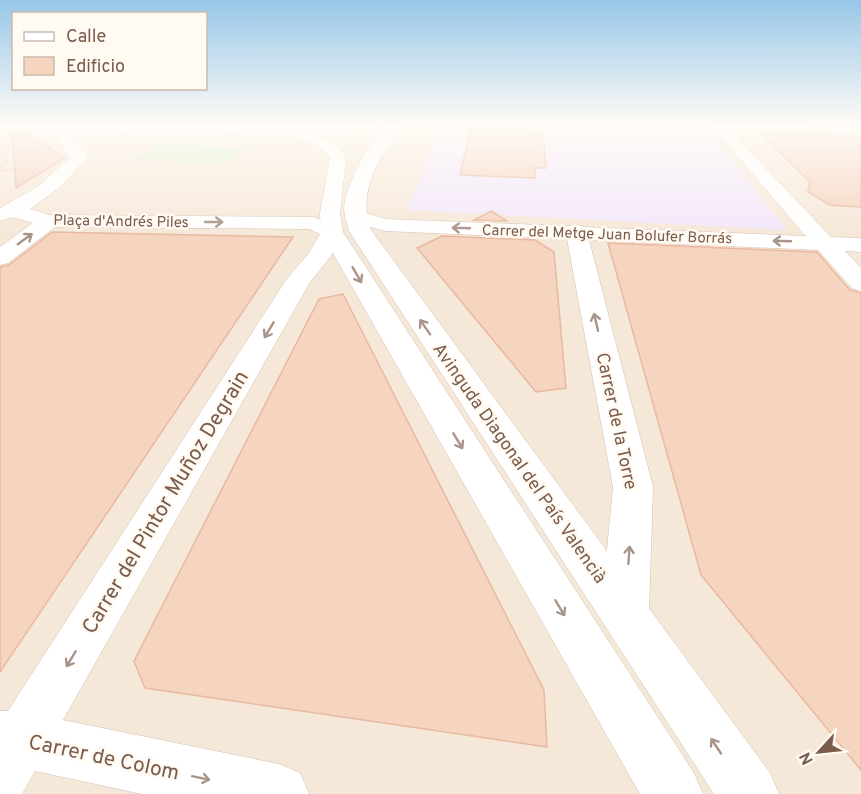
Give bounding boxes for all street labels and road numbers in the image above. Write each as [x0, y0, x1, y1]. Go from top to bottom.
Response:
street label: Plaça d'Andrés Piles [53, 212, 189, 233]
street label: Carrer del Metge Juan Bolufer Borrás [481, 222, 732, 249]
street label: Avinguda Diagonal del País Valencià [427, 339, 611, 589]
street label: Carrer de la Torre [590, 351, 641, 492]
street label: Carrer del Pintor Muñoz Degrain [77, 366, 256, 639]
street label: Carrer de Colom [26, 729, 182, 788]

